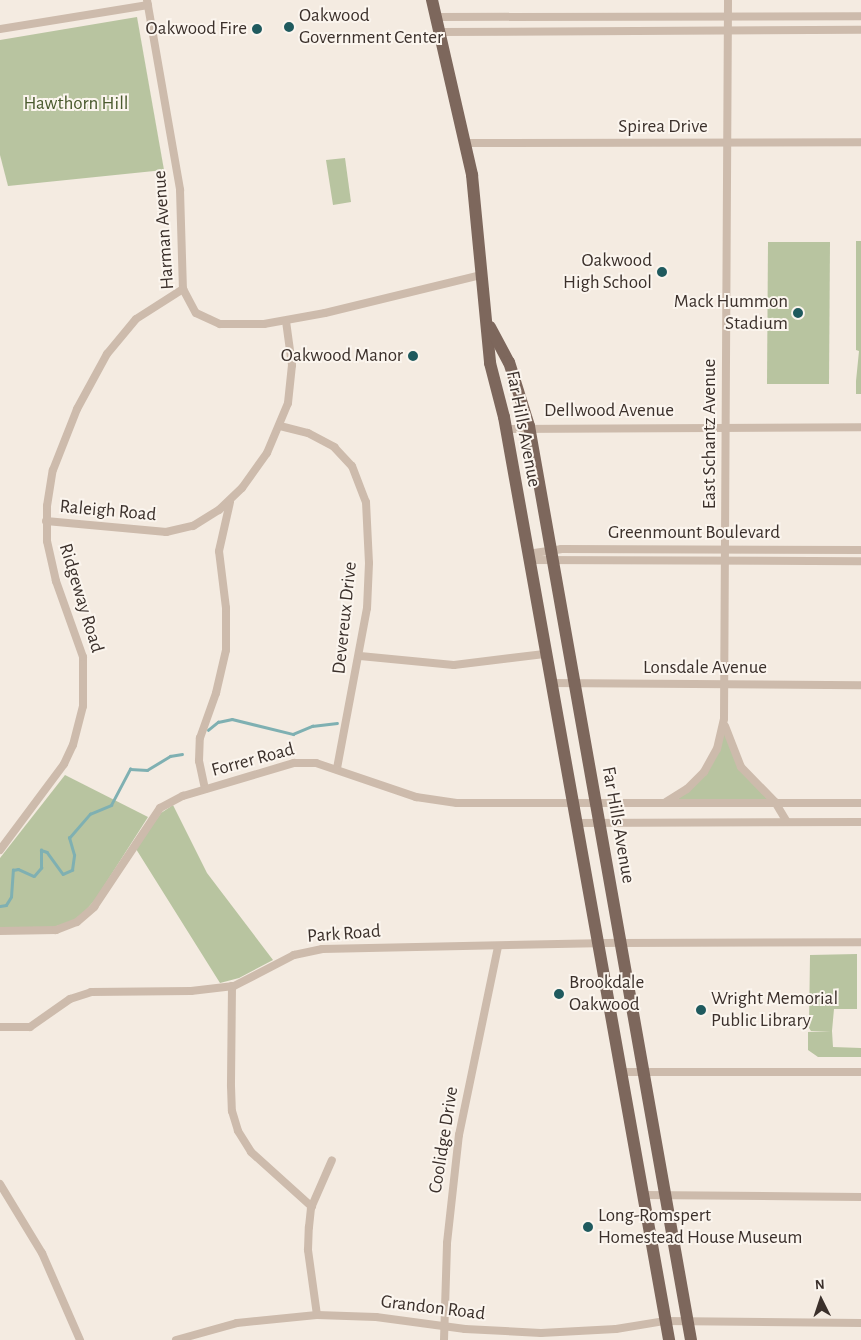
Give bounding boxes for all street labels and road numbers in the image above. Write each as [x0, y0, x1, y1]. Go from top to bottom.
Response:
street label: Spirea Drive [618, 116, 708, 138]
street label: Harman Avenue [148, 170, 180, 290]
street label: East Schantz Avenue [699, 359, 721, 509]
street label: Far Hills Avenue [501, 369, 545, 489]
street label: Dellwood Avenue [544, 400, 674, 422]
street label: Raleigh Road [59, 495, 157, 527]
street label: Greenmount Boulevard [608, 522, 780, 544]
street label: Ridgeway Road [54, 541, 108, 655]
street label: Devereux Drive [328, 561, 362, 675]
street label: Lonsdale Avenue [643, 657, 767, 679]
street label: Forrer Road [209, 738, 297, 782]
street label: Far Hills Avenue [597, 765, 639, 885]
street label: Park Road [306, 920, 382, 948]
street label: Coolidge Drive [424, 1085, 464, 1195]
street label: Grandon Road [379, 1290, 487, 1326]

